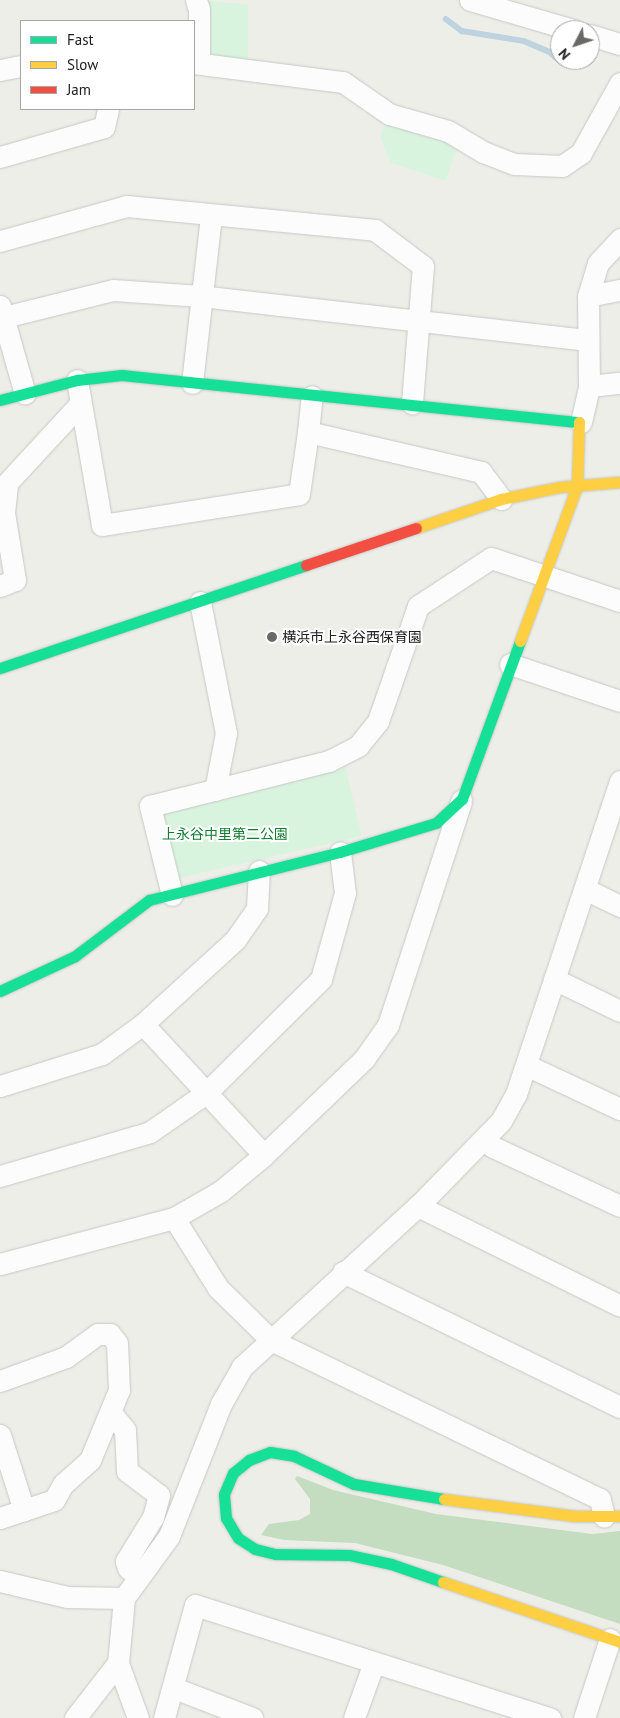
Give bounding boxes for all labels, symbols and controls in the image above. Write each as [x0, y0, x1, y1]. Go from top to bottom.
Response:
legend [20, 20, 195, 110]
north arrow [550, 20, 600, 70]
text: Fast [67, 30, 94, 49]
text: N [555, 45, 574, 64]
text: Slow [67, 55, 98, 74]
text: Jam [67, 80, 91, 99]
place label: 横浜市上永谷西保育園 [282, 629, 422, 645]
marker: 横浜市上永谷西保育園 [266, 631, 278, 643]
park label: 上永谷中里第二公園 [162, 826, 288, 842]

